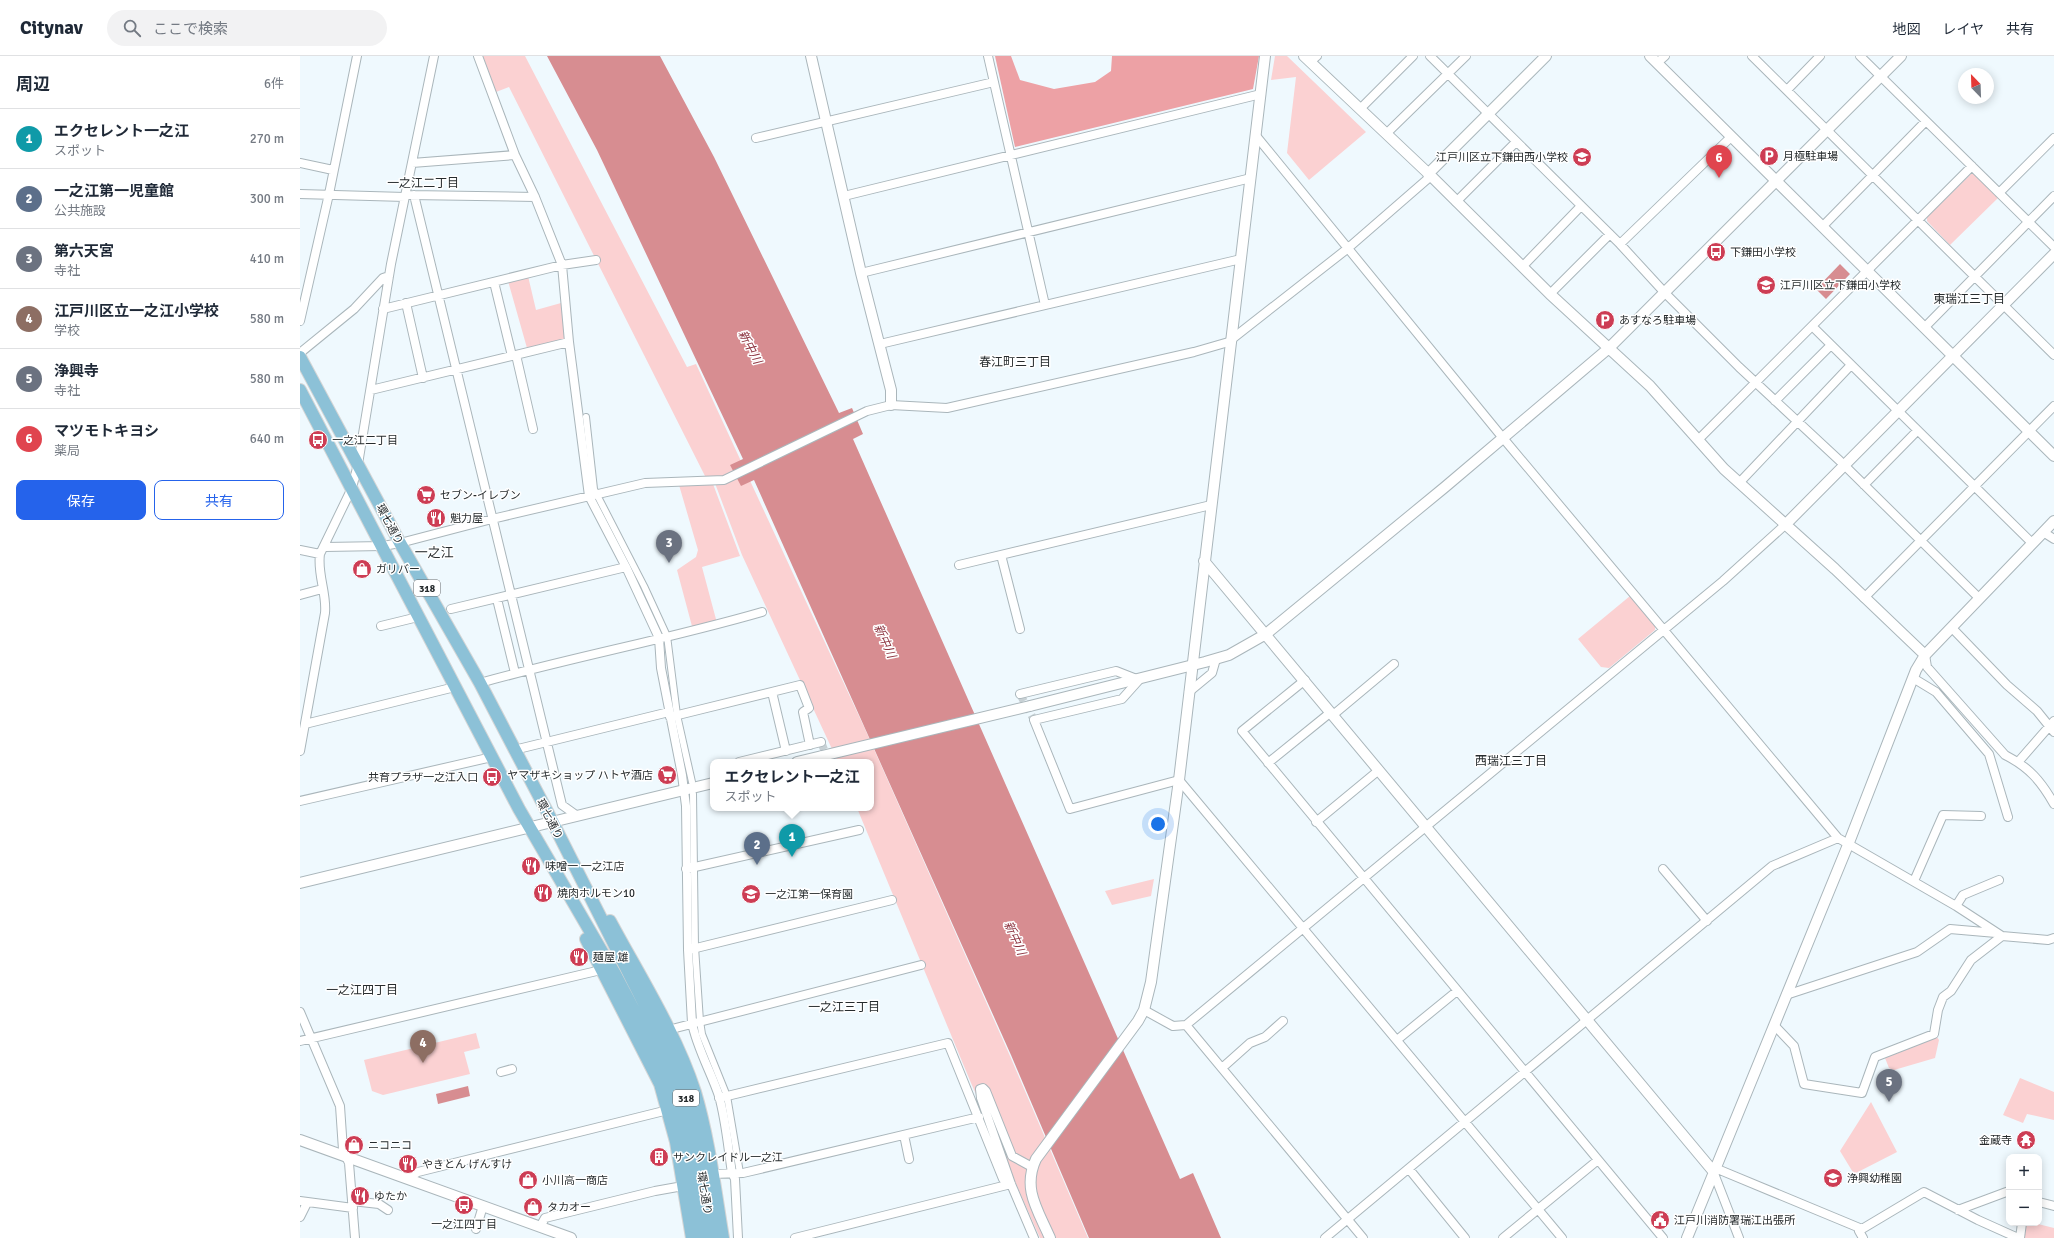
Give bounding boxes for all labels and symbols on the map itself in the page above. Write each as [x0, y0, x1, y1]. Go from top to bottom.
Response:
north arrow [1958, 68, 1994, 104]
pin: 6 [1706, 145, 1732, 178]
parking icon: 月極駐車場 [1758, 145, 1780, 167]
school or university icon: 江戸川区立下鎌田西小学校 [1571, 146, 1593, 168]
place label: 月極駐車場 [1783, 150, 1838, 163]
place label: 江戸川区立下鎌田西小学校 [1436, 151, 1568, 164]
district label: 一之江二丁目 [387, 176, 459, 191]
bus stop icon: 下鎌田小学校 [1705, 241, 1727, 263]
place label: 下鎌田小学校 [1730, 246, 1796, 259]
school or university icon: 江戸川区立下鎌田小学校 [1755, 274, 1777, 296]
place label: 江戸川区立下鎌田小学校 [1780, 279, 1901, 292]
district label: 東瑞江三丁目 [1933, 292, 2005, 307]
parking icon: あすなろ駐車場 [1594, 309, 1616, 331]
place label: あすなろ駐車場 [1619, 314, 1696, 327]
water label: 新中川 [734, 328, 766, 368]
district label: 春江町三丁目 [979, 355, 1051, 370]
bus stop icon: 一之江二丁目 [307, 429, 329, 451]
place label: 一之江二丁目 [332, 434, 398, 447]
supermarket icon: セブン-イレブン [415, 484, 437, 506]
place label: セブン-イレブン [440, 489, 521, 502]
street label: 環七通り [373, 502, 406, 547]
restaurant icon: 魁力屋 [425, 507, 447, 529]
place label: 魁力屋 [450, 512, 483, 525]
pin: 3 [656, 530, 682, 563]
district label: 一之江 [414, 545, 454, 561]
shop icon: ガリバー [351, 558, 373, 580]
place label: ガリバー [376, 563, 420, 576]
road number: 318 [414, 580, 440, 596]
water label: 新中川 [870, 622, 900, 663]
district label: 西瑞江三丁目 [1475, 754, 1547, 769]
supermarket icon: ヤマザキショップ ハトヤ酒店 [656, 764, 678, 786]
bus stop icon: 共育プラザ一之江入口 [481, 766, 503, 788]
place label: ヤマザキショップ ハトヤ酒店 [507, 769, 653, 782]
place label: 共育プラザ一之江入口 [368, 771, 478, 784]
street label: 環七通り [534, 797, 565, 842]
your location [1148, 814, 1168, 834]
pin: 1 [779, 824, 805, 857]
pin: 2 [744, 832, 770, 865]
restaurant icon: 味噌一 一之江店 [520, 855, 542, 877]
place label: 味噌一 一之江店 [545, 860, 624, 873]
restaurant icon: 焼肉ホルモン10 [532, 882, 554, 904]
school or university icon: 一之江第一保育園 [740, 883, 762, 905]
place label: 焼肉ホルモン10 [557, 887, 635, 900]
place label: 一之江第一保育園 [765, 888, 853, 901]
water label: 新中川 [1000, 919, 1030, 960]
restaurant icon: 麺屋 雄 [568, 946, 590, 968]
place label: 麺屋 雄 [593, 951, 628, 964]
district label: 一之江四丁目 [326, 983, 398, 998]
district label: 一之江三丁目 [808, 1000, 880, 1015]
pin: 4 [410, 1030, 436, 1063]
pin: 5 [1876, 1069, 1902, 1102]
road number: 318 [673, 1090, 699, 1106]
temple icon: 金蔵寺 [2015, 1129, 2037, 1151]
shop icon: ニコニコ [343, 1134, 365, 1156]
place label: 金蔵寺 [1979, 1134, 2012, 1147]
place label: ニコニコ [368, 1139, 412, 1152]
building icon: サンクレイドル一之江 [648, 1146, 670, 1168]
place label: サンクレイドル一之江 [673, 1151, 783, 1164]
restaurant icon: やきとん げんすけ [397, 1153, 419, 1175]
place label: やきとん げんすけ [422, 1158, 512, 1171]
school or university icon: 浄興幼稚園 [1822, 1167, 1844, 1189]
shop icon: 小川高一商店 [517, 1169, 539, 1191]
street label: 環七通り [695, 1170, 714, 1216]
place label: 浄興幼稚園 [1847, 1172, 1902, 1185]
place label: 小川高一商店 [542, 1174, 608, 1187]
restaurant icon: ゆたか [349, 1185, 371, 1207]
place label: ゆたか [374, 1190, 407, 1203]
bus stop icon: 一之江四丁目 [453, 1194, 475, 1216]
shop icon: タカオー [522, 1196, 544, 1218]
place label: タカオー [547, 1201, 591, 1214]
public building icon: 江戸川消防署瑞江出張所 [1649, 1209, 1671, 1231]
place label: 江戸川消防署瑞江出張所 [1674, 1214, 1796, 1227]
place label: 一之江四丁目 [431, 1218, 497, 1231]

